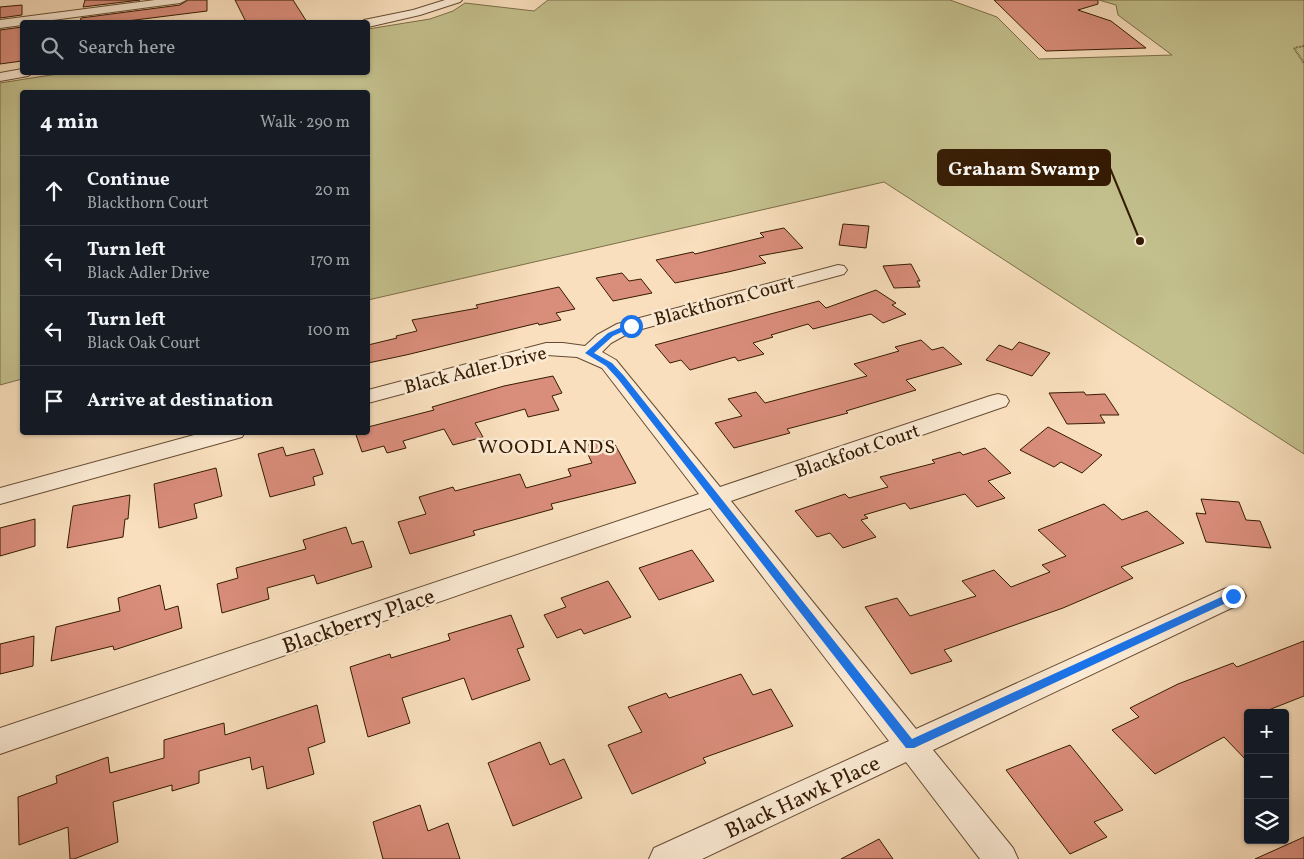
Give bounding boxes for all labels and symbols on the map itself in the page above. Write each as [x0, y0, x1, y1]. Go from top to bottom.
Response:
callout: Graham Swamp [938, 150, 1110, 185]
text: Graham Swamp [948, 156, 1100, 184]
street label: Blackthorn Court [651, 271, 798, 333]
route start [620, 315, 643, 338]
street label: Black Adler Drive [402, 341, 549, 401]
street label: Blackfoot Court [792, 418, 924, 485]
district label: WOODLANDS [478, 434, 616, 462]
street label: Blackberry Place [278, 582, 439, 663]
route end [1222, 585, 1245, 608]
street label: Black Hawk Place [720, 749, 886, 848]

